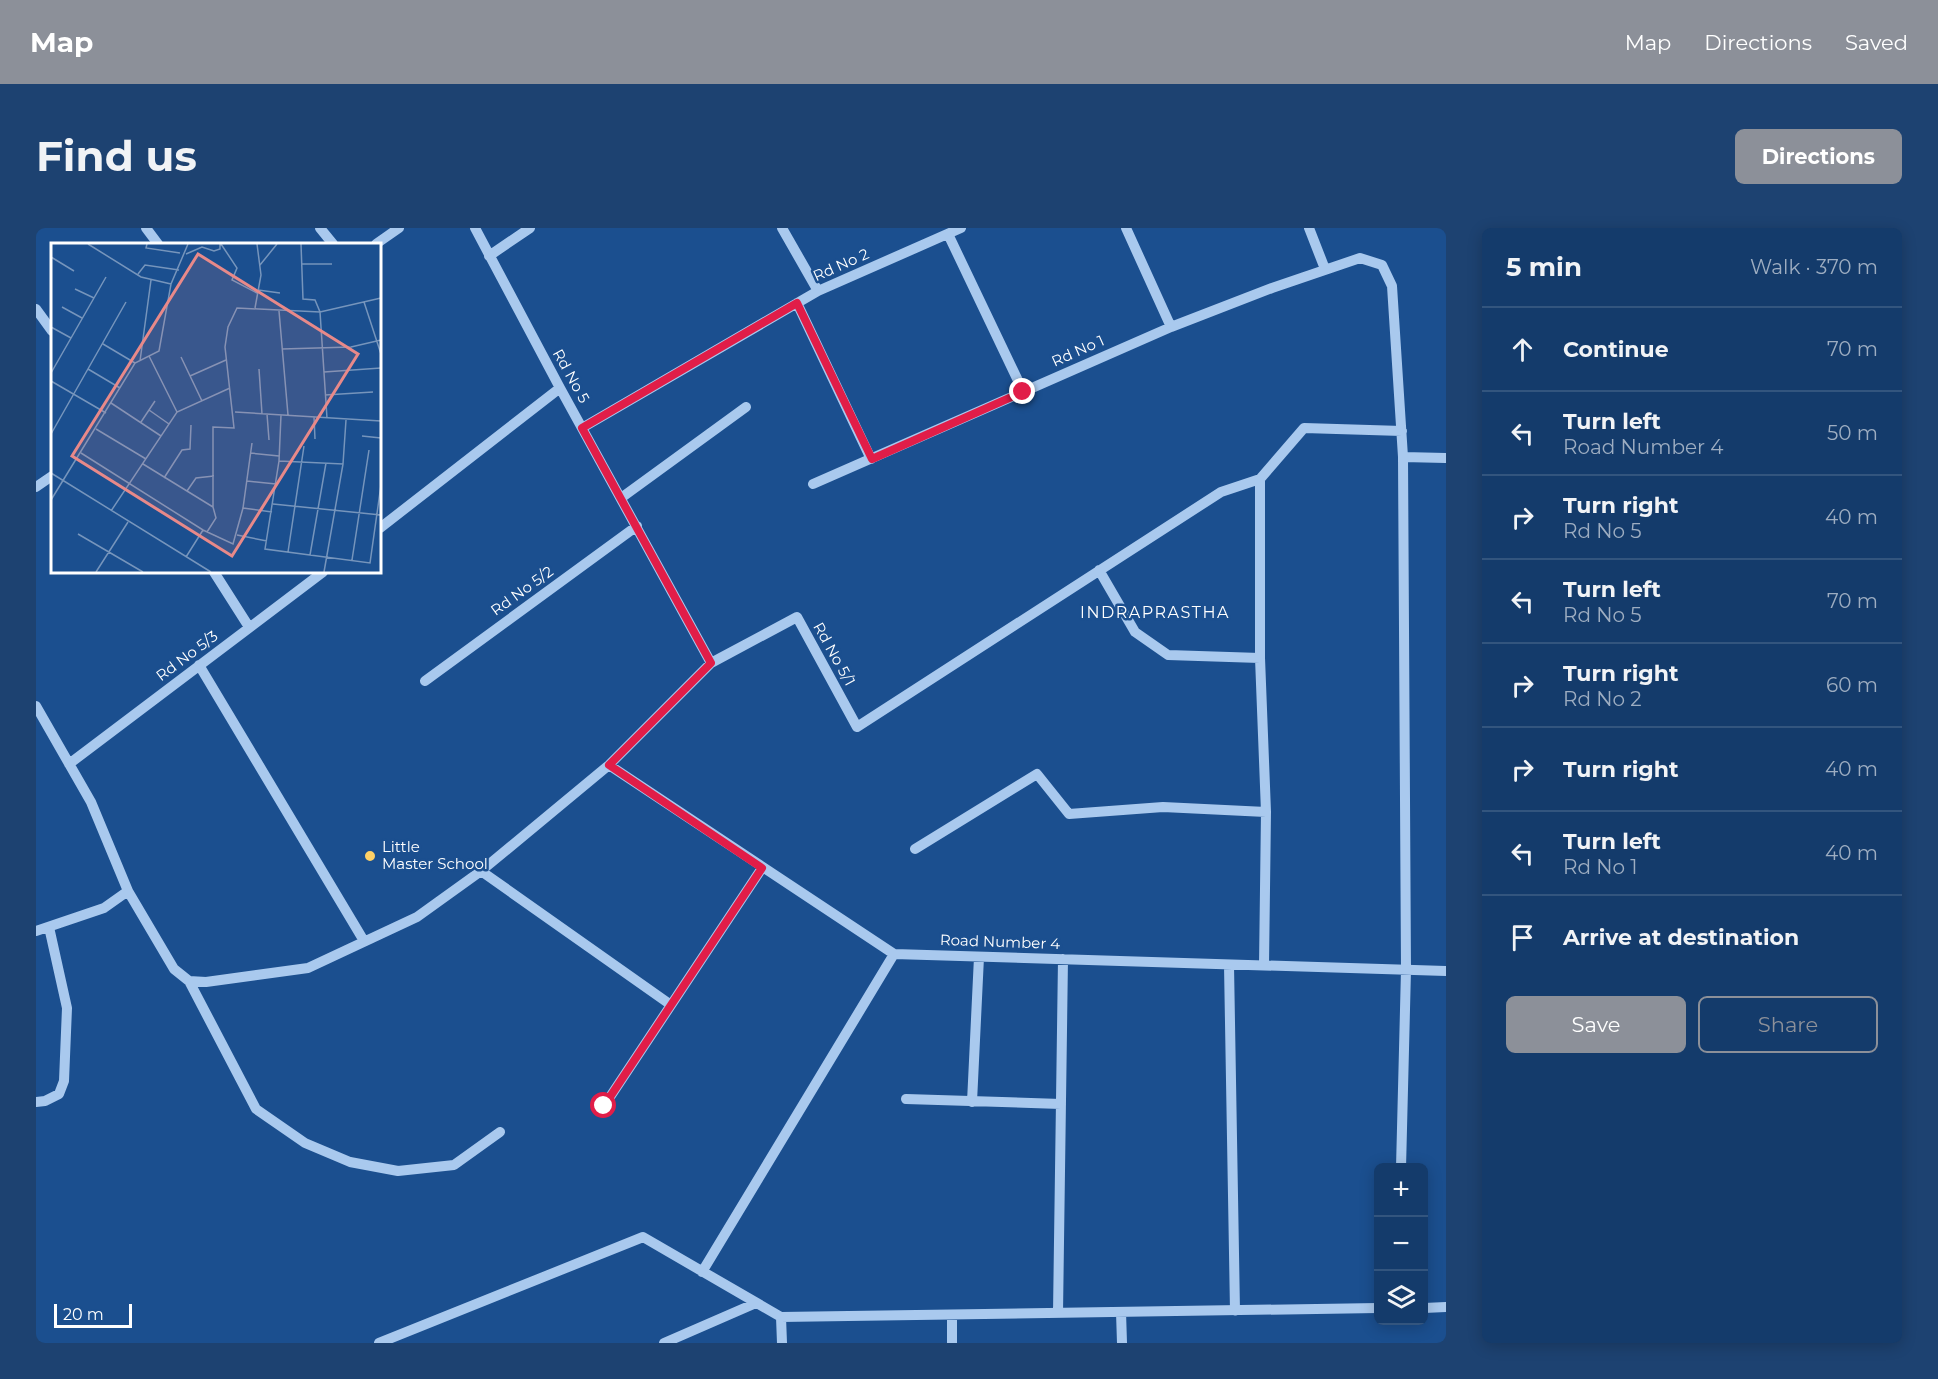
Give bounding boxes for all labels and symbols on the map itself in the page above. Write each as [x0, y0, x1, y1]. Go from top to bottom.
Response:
inset map [51, 243, 381, 573]
street label: Rd No 2 [810, 244, 872, 285]
street label: Rd No 1 [1048, 330, 1107, 371]
street label: Rd No 5 [549, 345, 594, 406]
route end [1009, 378, 1035, 404]
street label: Rd No 5/2 [487, 562, 557, 620]
district label: INDRAPRASTHA [1080, 603, 1230, 622]
street label: Rd No 5/1 [809, 619, 860, 689]
street label: Rd No 5/3 [152, 626, 221, 685]
place label: Little Master School [382, 837, 488, 873]
marker: Little Master School [363, 849, 377, 863]
street label: Road Number 4 [940, 930, 1061, 953]
route start [590, 1092, 616, 1118]
scale bar [54, 1301, 132, 1328]

